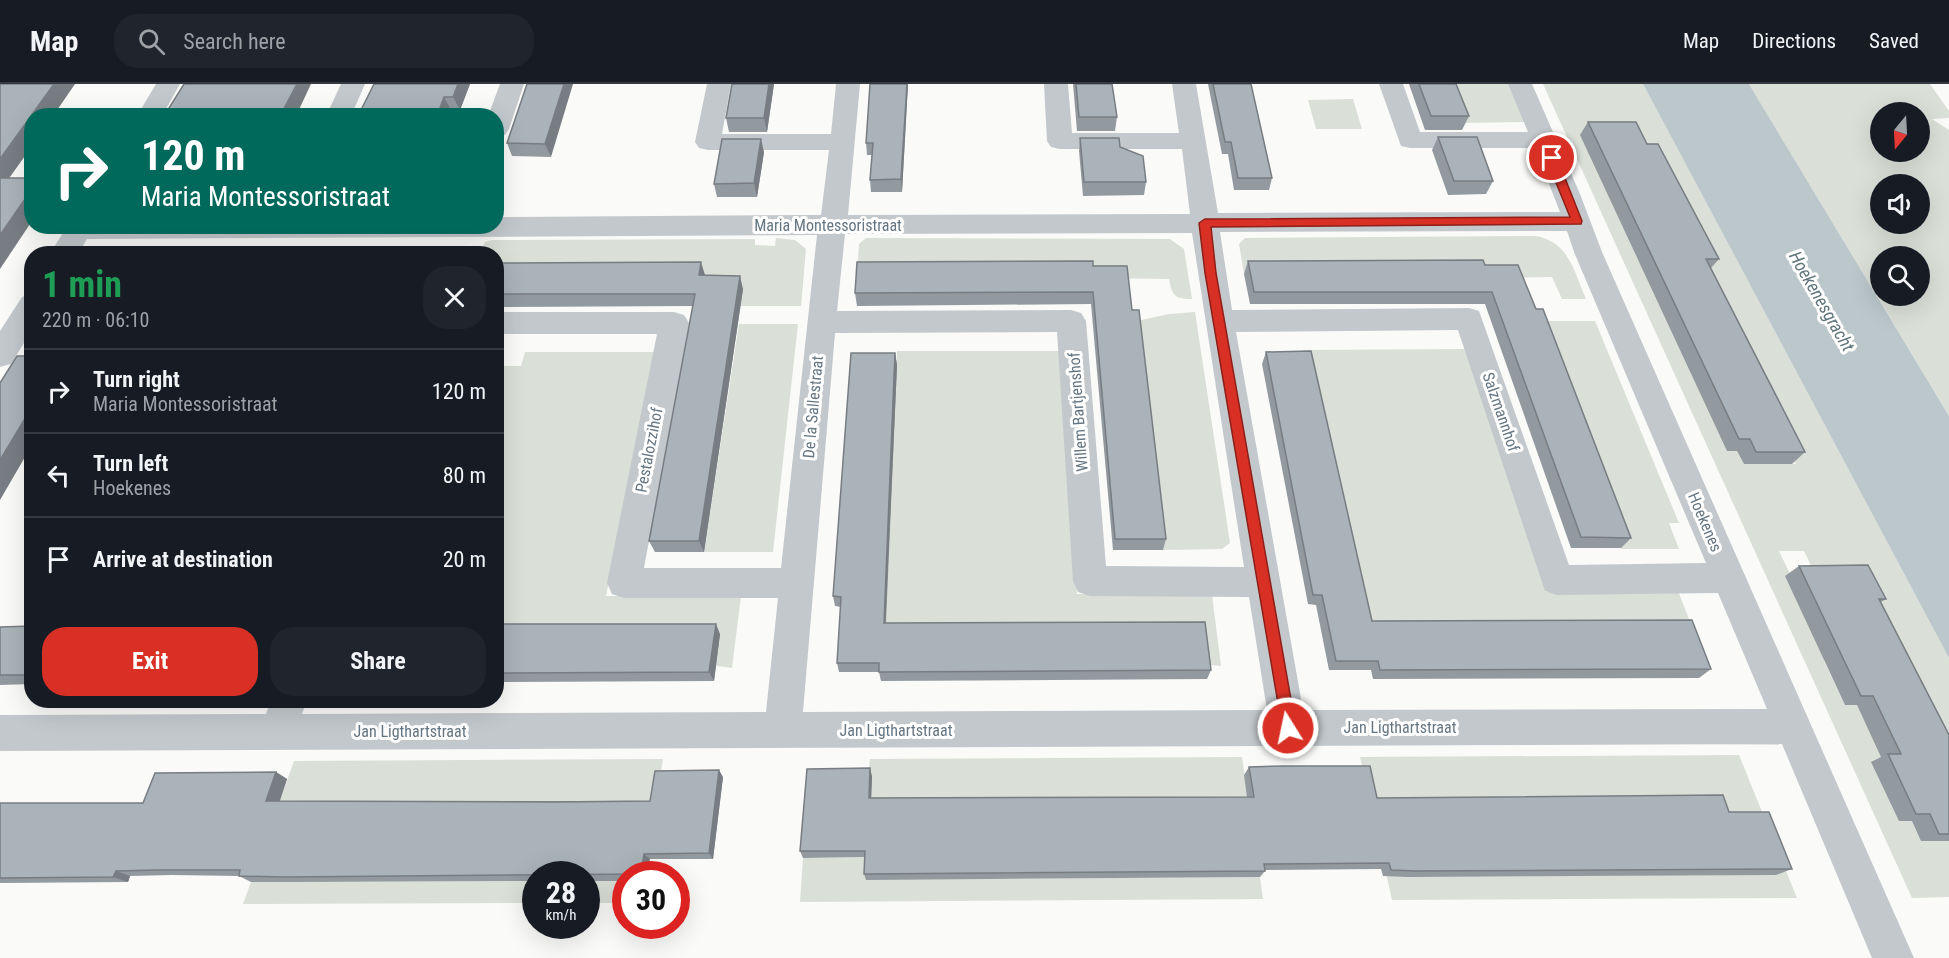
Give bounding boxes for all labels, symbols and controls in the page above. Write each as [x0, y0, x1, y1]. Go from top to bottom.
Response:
search box [114, 14, 534, 68]
text: Map [30, 25, 78, 58]
icon: search [135, 25, 168, 58]
text: Search here [183, 29, 286, 54]
text: Map [1683, 29, 1719, 53]
text: Directions [1752, 29, 1836, 53]
text: Saved [1869, 29, 1919, 53]
north arrow [1870, 102, 1930, 162]
map controls [1870, 102, 1930, 306]
text: 120 m [141, 131, 246, 180]
icon: right [42, 132, 120, 210]
pin [1526, 132, 1577, 183]
icon: arrive [1535, 141, 1568, 174]
button: sound [1870, 174, 1930, 234]
text: Maria Montessoristraat [141, 181, 390, 213]
street label: Maria Montessoristraat [754, 216, 902, 235]
button: search [1870, 246, 1930, 306]
water label: Hoekenesgracht [1785, 247, 1859, 355]
text: 1 min [42, 264, 122, 306]
button: close [423, 266, 486, 329]
text: 220 m · 06:10 [42, 308, 149, 332]
street label: Willem Bartjenshof [1064, 352, 1092, 472]
street label: De la Sallestraat [799, 355, 827, 459]
text: Turn right [93, 367, 180, 392]
street label: Salzmannhof [1479, 370, 1523, 454]
icon: right [42, 375, 75, 408]
text: 120 m [432, 379, 486, 404]
text: Maria Montessoristraat [93, 392, 277, 416]
street label: Pestalozzihof [631, 406, 667, 494]
text: Turn left [93, 451, 168, 476]
icon: left [42, 459, 75, 492]
text: 80 m [443, 463, 486, 488]
text: Hoekenes [93, 476, 171, 500]
street label: Hoekenes [1684, 489, 1726, 555]
icon: arrive [42, 543, 75, 576]
text: Arrive at destination [93, 547, 273, 572]
text: 20 m [443, 547, 486, 572]
button: Exit [42, 627, 258, 696]
button: Share [270, 627, 486, 696]
position arrow [1256, 696, 1320, 760]
street label: Jan Ligthartstraat [1344, 718, 1457, 737]
street label: Jan Ligthartstraat [840, 721, 953, 740]
street label: Jan Ligthartstraat [354, 722, 467, 741]
speed limit sign: 30 [612, 861, 690, 939]
text: 28 [546, 875, 576, 910]
text: km/h [546, 906, 576, 924]

